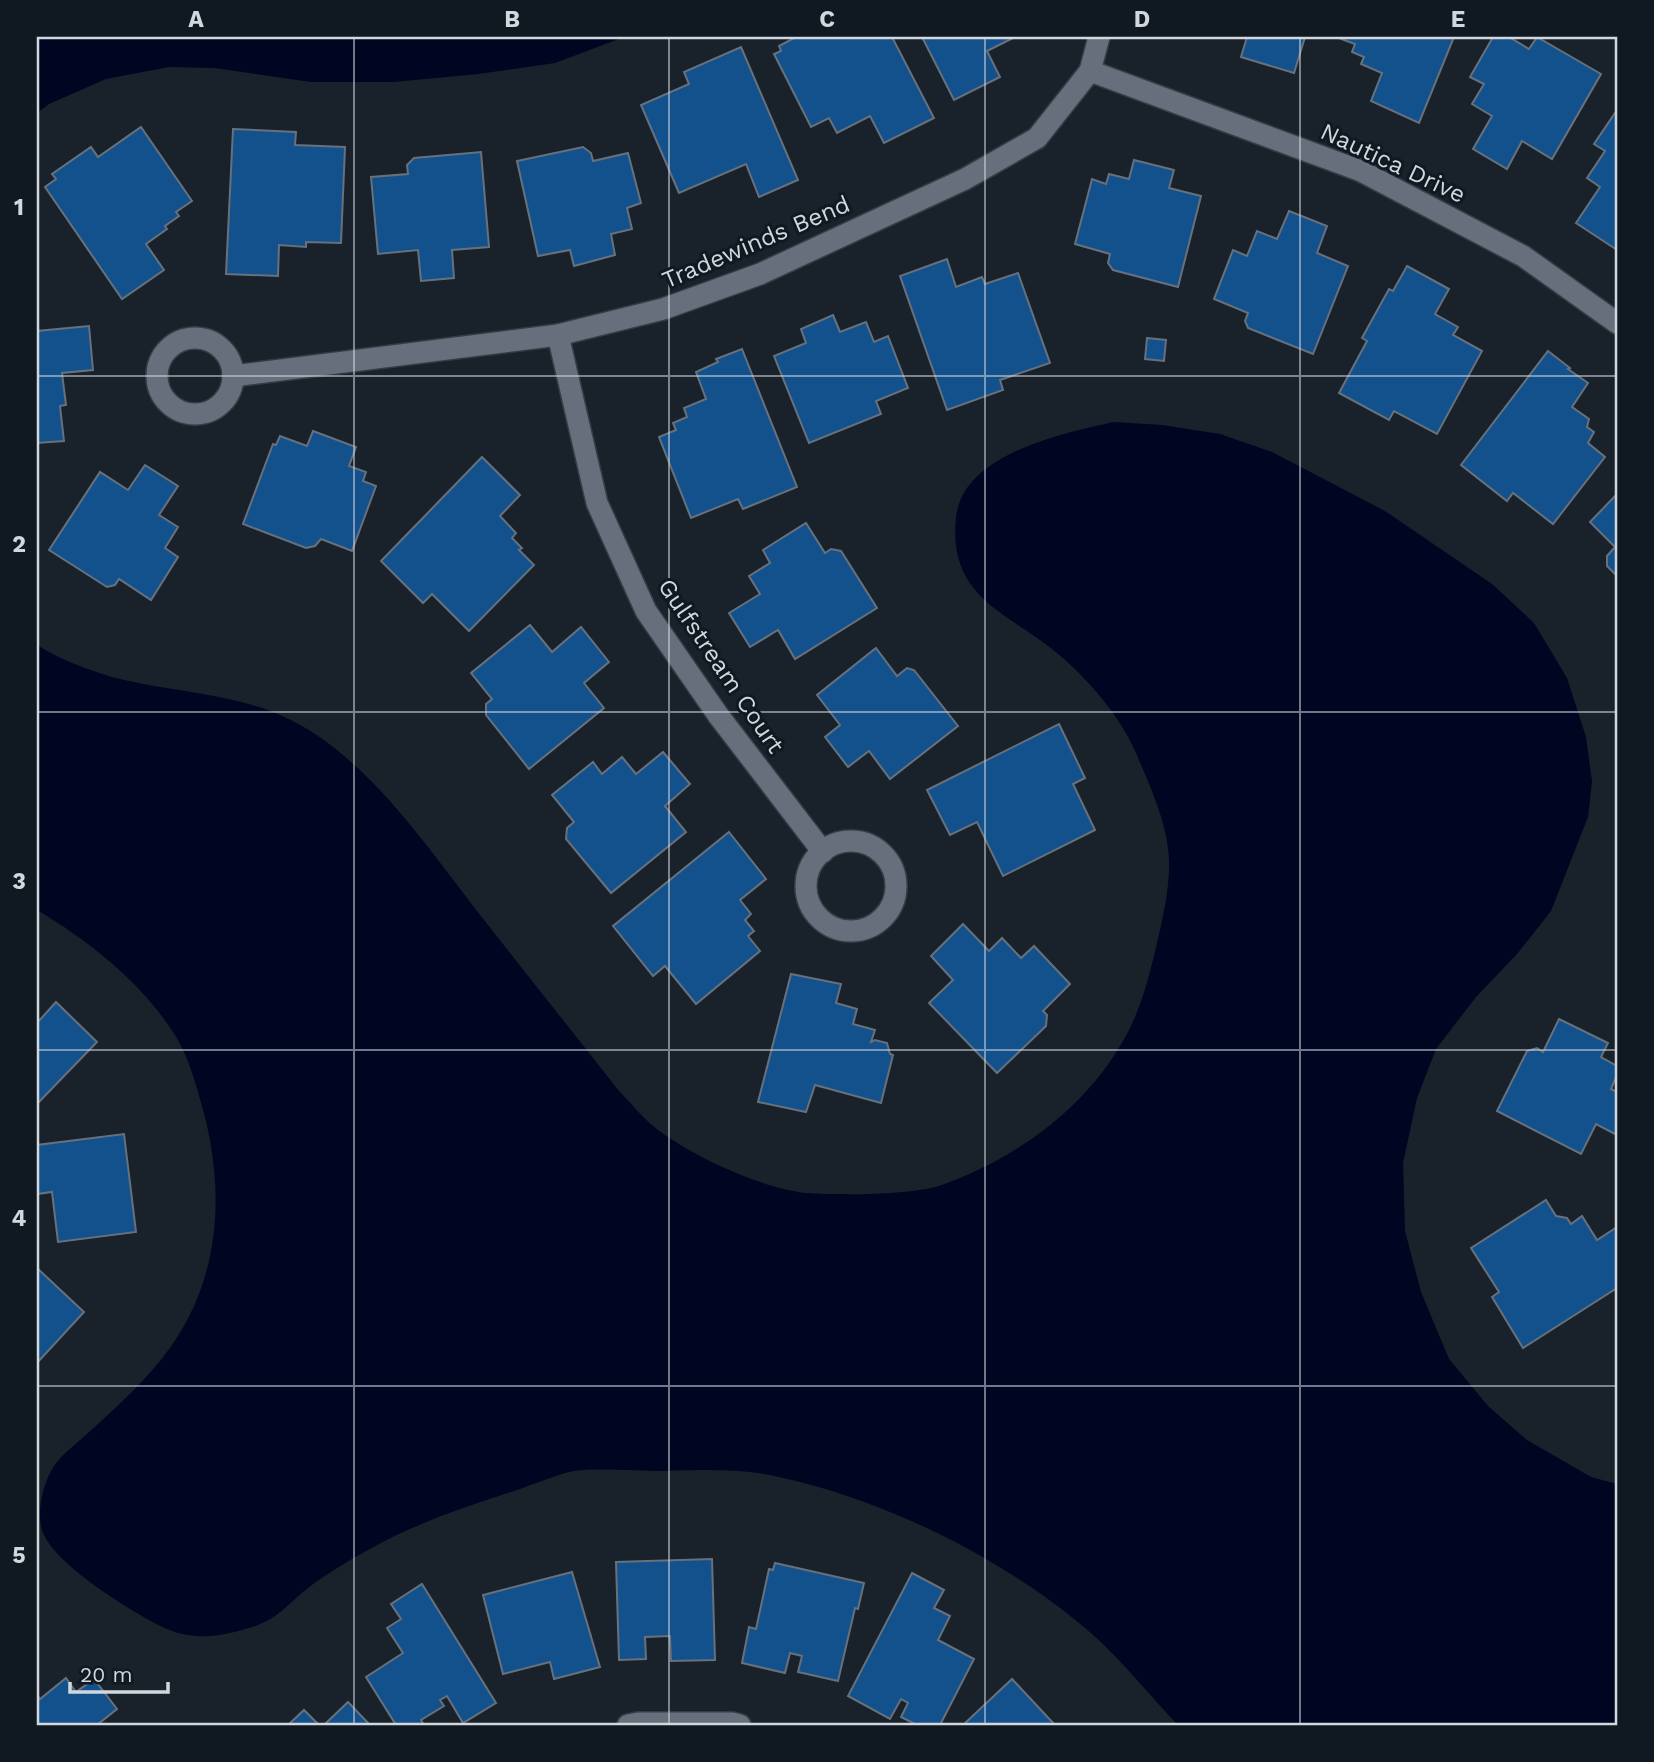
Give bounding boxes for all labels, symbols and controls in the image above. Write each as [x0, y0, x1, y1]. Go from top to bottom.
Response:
text: A [188, 6, 204, 33]
text: B [504, 6, 520, 33]
text: C [819, 6, 835, 33]
text: D [1134, 6, 1150, 33]
text: E [1451, 6, 1465, 33]
street label: Nautica Drive [1316, 117, 1470, 209]
street label: Tradewinds Bend [658, 190, 854, 294]
text: 1 [14, 194, 24, 221]
text: 2 [12, 531, 26, 558]
street label: Gulfstream Court [652, 573, 790, 759]
text: 3 [12, 868, 26, 895]
text: 4 [12, 1205, 27, 1232]
text: 5 [12, 1542, 26, 1569]
scale bar [70, 1650, 168, 1694]
text: 20 m [80, 1662, 132, 1687]

